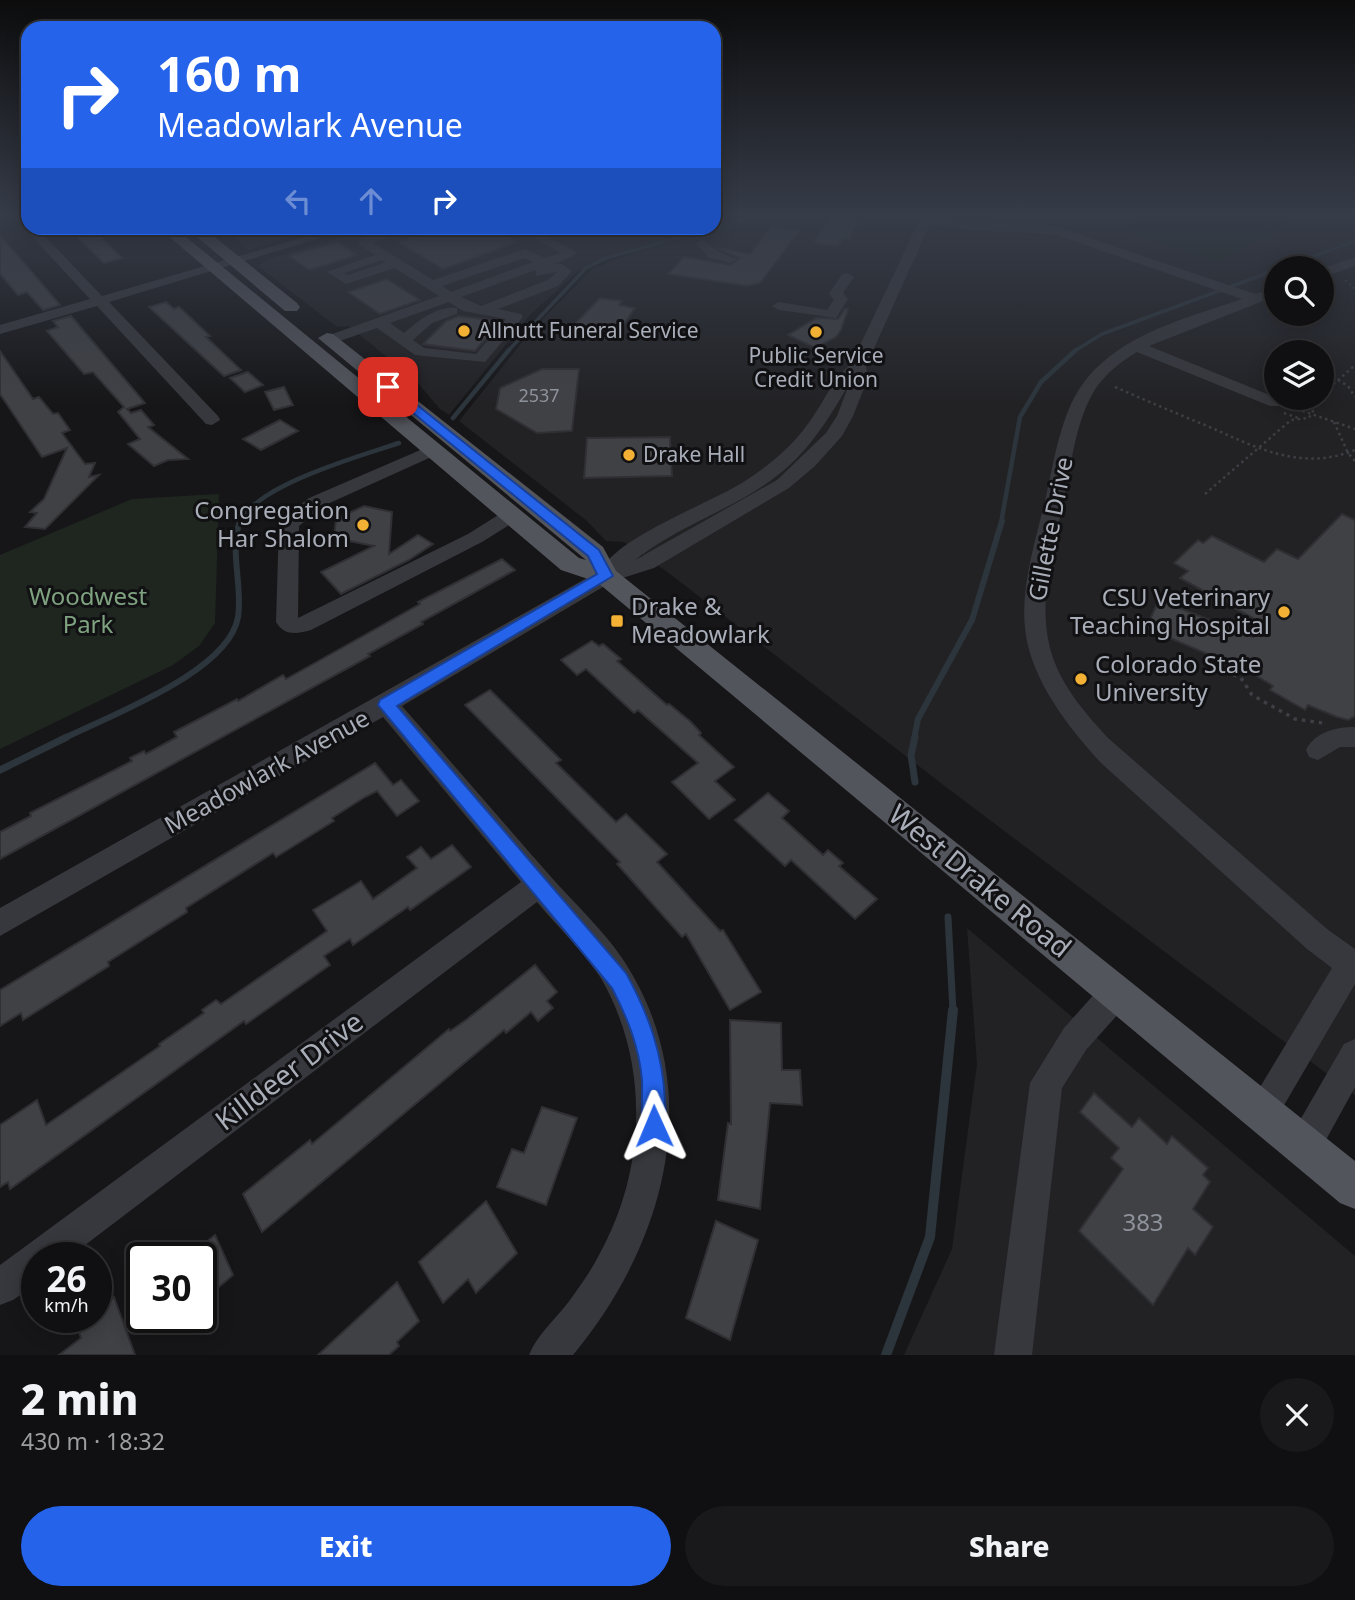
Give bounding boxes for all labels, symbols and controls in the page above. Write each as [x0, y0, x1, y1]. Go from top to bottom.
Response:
text: 160 m [157, 40, 302, 106]
icon: right [42, 49, 133, 140]
text: Meadowlark Avenue [157, 103, 463, 146]
icon: left [279, 182, 317, 220]
icon: ahead [352, 182, 390, 220]
icon: right [425, 182, 463, 220]
map controls [1264, 256, 1334, 410]
button: search [1264, 256, 1334, 326]
place label: Allnutt Funeral Service [478, 316, 699, 344]
marker: Allnutt Funeral Service [456, 323, 472, 339]
marker: Public Service Credit Union [808, 324, 824, 340]
button: layers [1264, 340, 1334, 410]
place label: Public Service Credit Union [748, 341, 884, 393]
pin [358, 357, 418, 417]
icon: arrive [369, 368, 407, 406]
house number: 2537 [518, 383, 560, 407]
place label: Drake Hall [643, 440, 745, 468]
marker: Drake Hall [621, 447, 637, 463]
street label: Gillette Drive [1019, 454, 1080, 604]
place label: Congregation Har Shalom [194, 493, 349, 554]
marker: Congregation Har Shalom [355, 517, 371, 533]
park label: Woodwest Park [29, 579, 147, 640]
place label: CSU Veterinary Teaching Hospital [1070, 580, 1271, 641]
place label: Drake & Meadowlark [631, 589, 770, 650]
marker: CSU Veterinary Teaching Hospital [1276, 604, 1292, 620]
marker: Drake & Meadowlark [609, 613, 625, 629]
place label: Colorado State University [1095, 647, 1261, 708]
marker: Colorado State University [1073, 671, 1089, 687]
street label: Meadowlark Avenue [158, 701, 375, 841]
street label: West Drake Road [881, 795, 1080, 966]
street label: Killdeer Drive [207, 1002, 370, 1138]
position arrow [617, 1089, 691, 1163]
house number: 383 [1122, 1205, 1164, 1238]
speed limit sign: 30 [126, 1242, 217, 1333]
text: 26 [46, 1255, 87, 1302]
text: km/h [44, 1293, 89, 1317]
text: 2 min [21, 1370, 138, 1427]
button: close [1260, 1378, 1334, 1452]
text: 430 m · 18:32 [21, 1425, 165, 1457]
button: Exit [21, 1506, 671, 1586]
button: Share [685, 1506, 1334, 1586]

